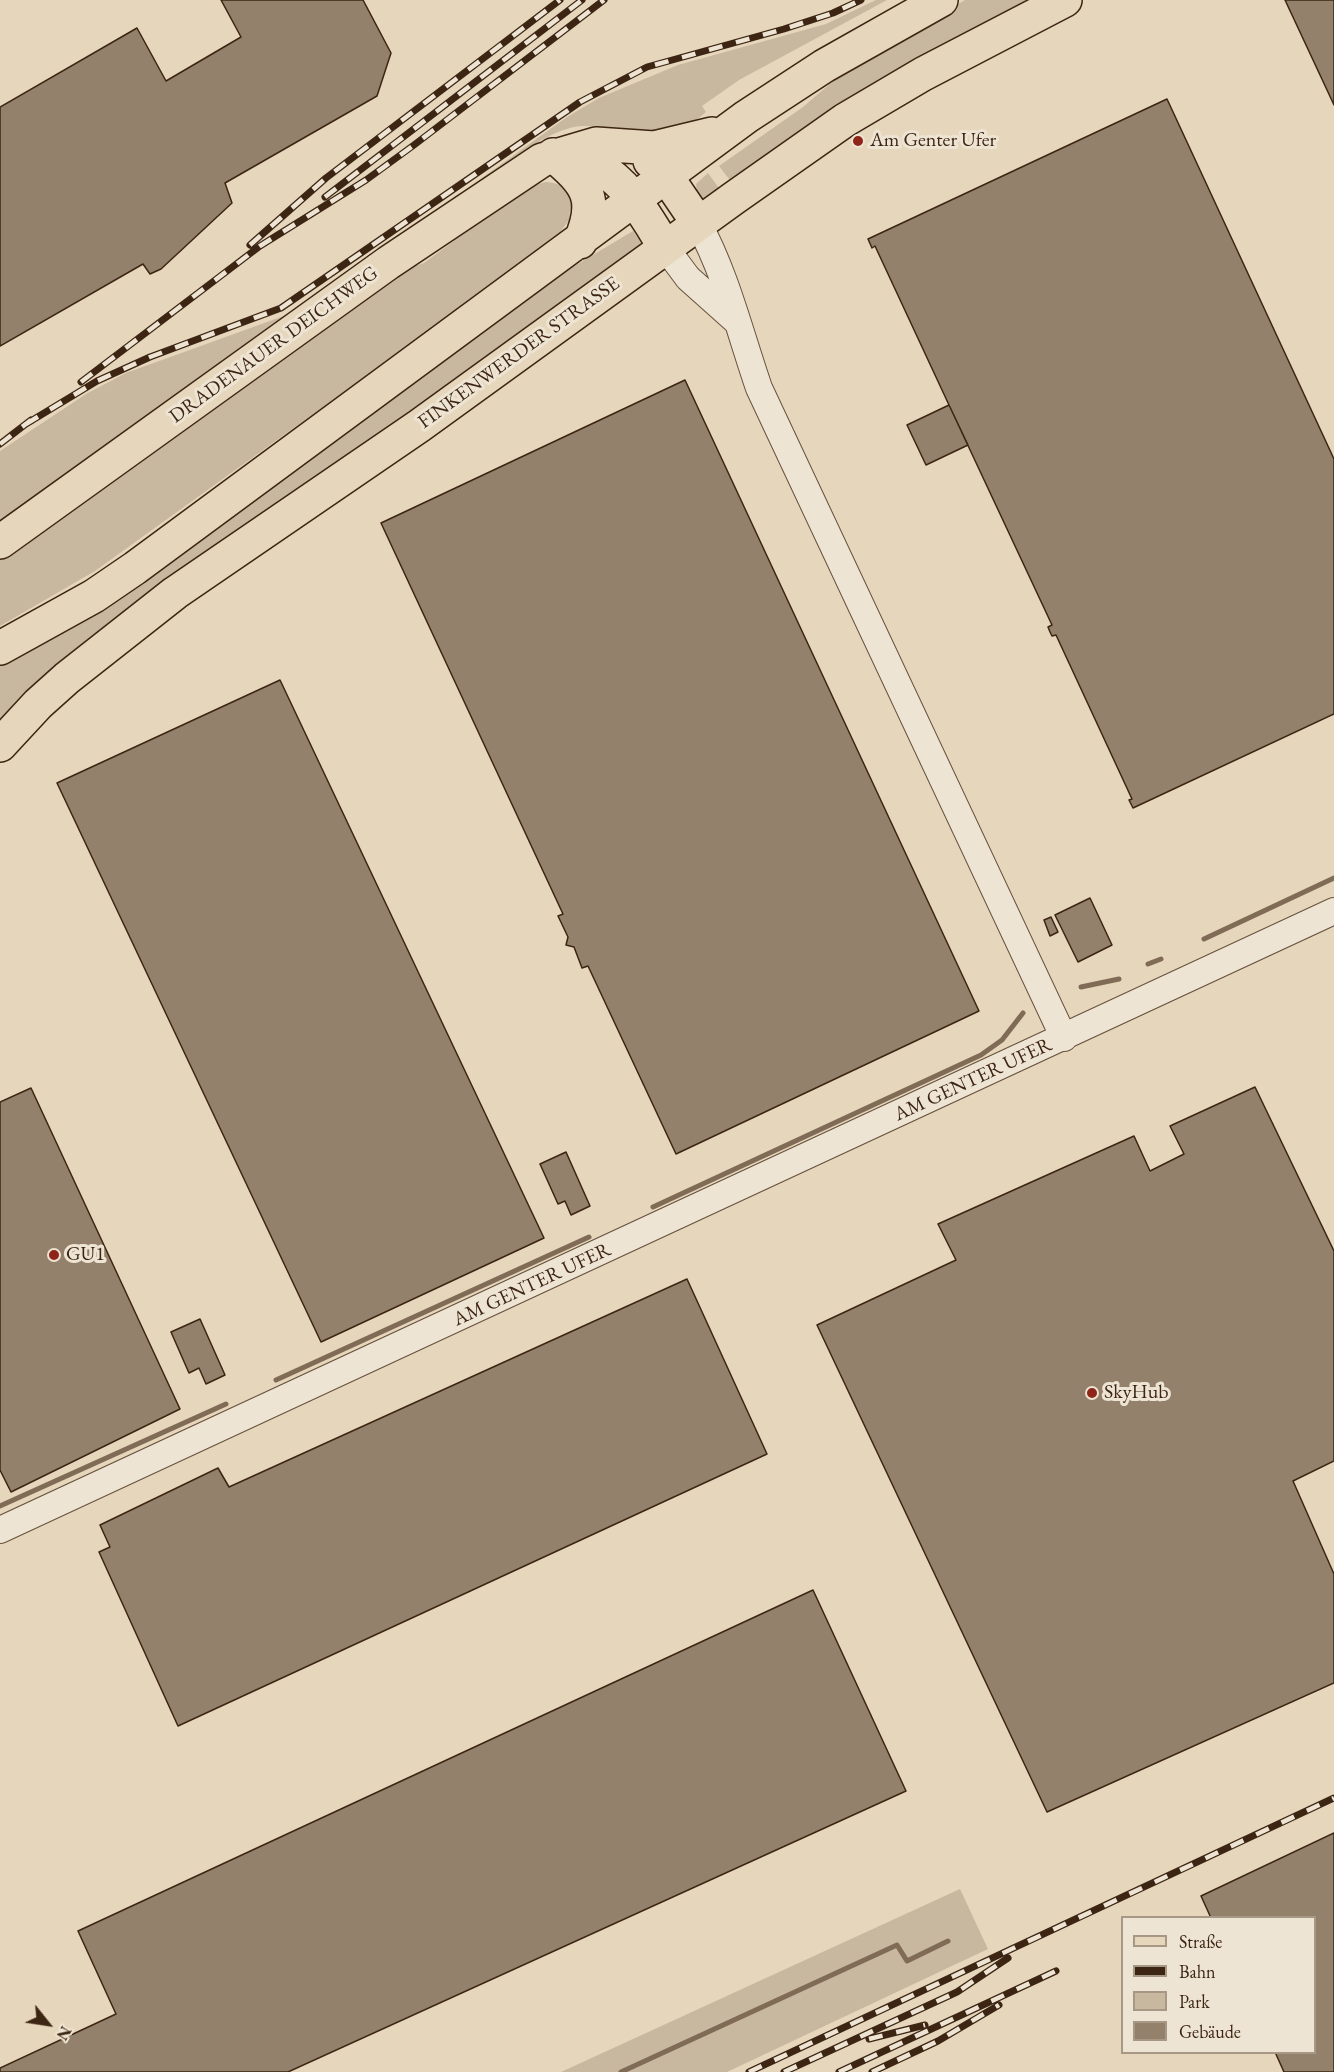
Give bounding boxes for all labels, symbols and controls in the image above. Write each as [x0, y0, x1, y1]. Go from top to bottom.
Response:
place label: Am Genter Ufer [870, 129, 996, 153]
marker: Am Genter Ufer [851, 134, 865, 148]
street label: DRADENAUER DEICHWEG [165, 261, 383, 429]
street label: FINKENWERDER STRASSE [413, 272, 625, 434]
street label: AM GENTER UFER [890, 1033, 1056, 1127]
street label: AM GENTER UFER [449, 1238, 615, 1332]
place label: GU1 [66, 1243, 105, 1267]
marker: GU1 [47, 1248, 61, 1262]
place label: SkyHub [1104, 1381, 1168, 1405]
marker: SkyHub [1085, 1386, 1099, 1400]
legend [1121, 1916, 1316, 2054]
text: Straße [1179, 1930, 1222, 1953]
text: Bahn [1179, 1960, 1216, 1983]
text: Park [1179, 1990, 1210, 2013]
north arrow [18, 1994, 78, 2054]
text: Gebäude [1179, 2020, 1241, 2043]
text: N [52, 2022, 76, 2044]

